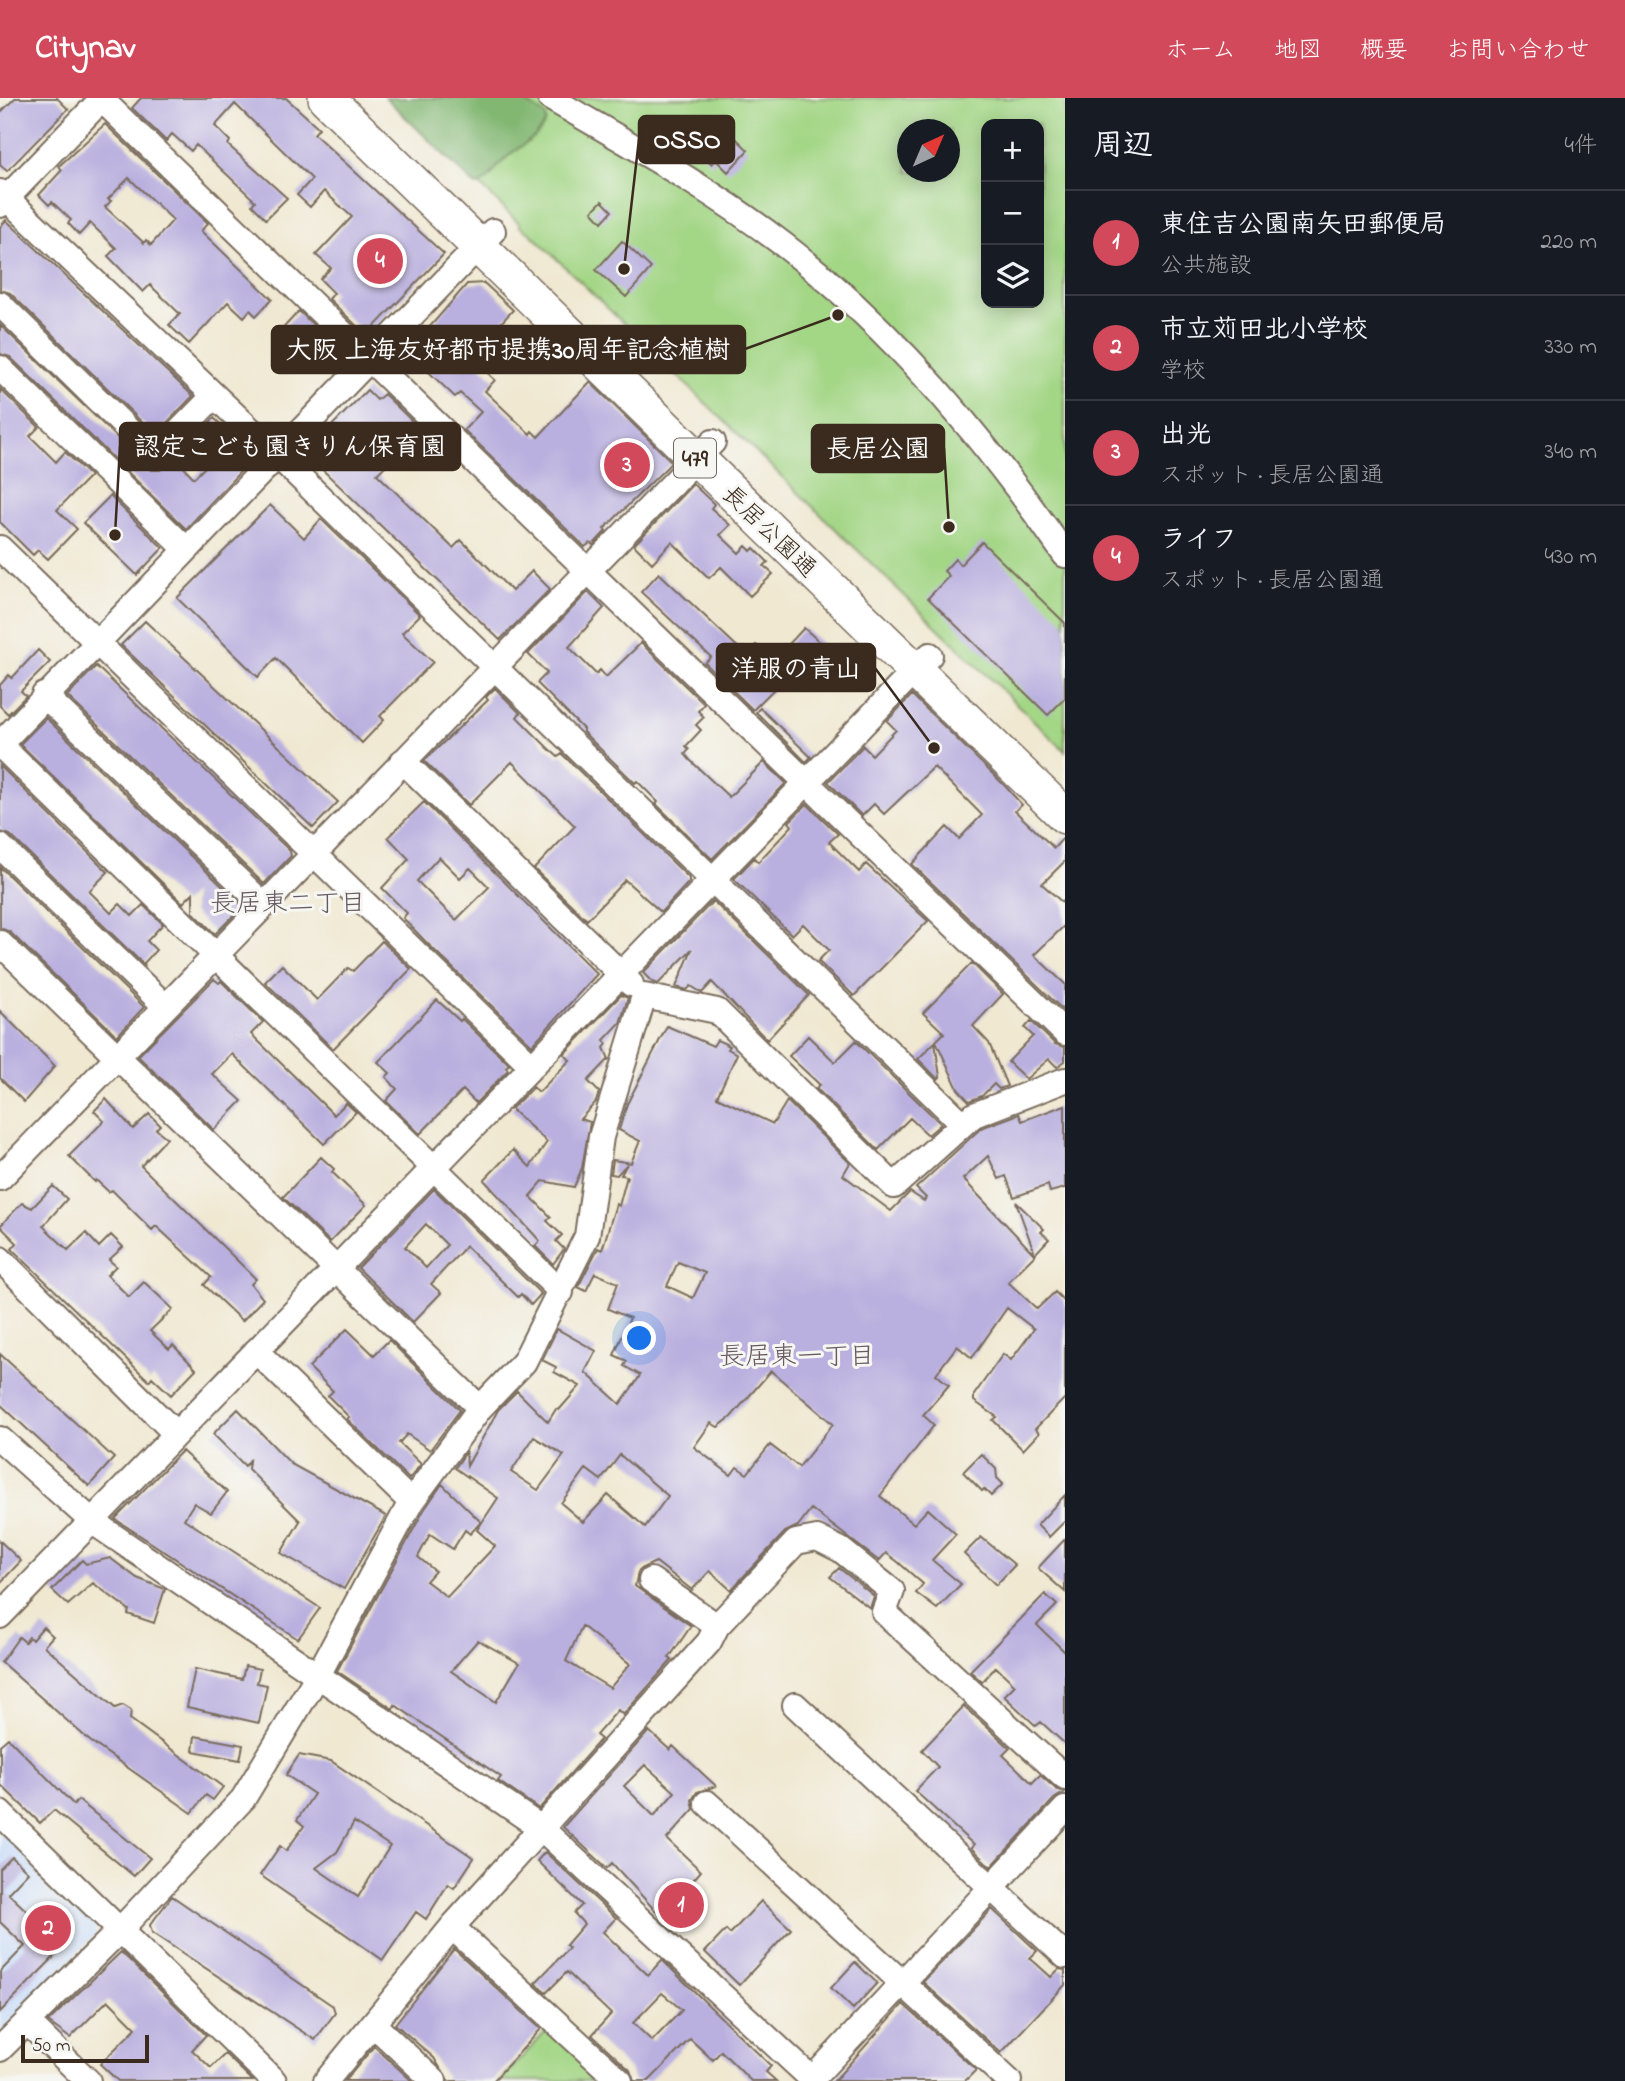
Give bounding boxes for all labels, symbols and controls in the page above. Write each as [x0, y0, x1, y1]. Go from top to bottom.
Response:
text: Citynav [35, 25, 135, 73]
text: ホーム [1165, 34, 1236, 69]
text: 地図 [1274, 34, 1322, 69]
text: 概要 [1360, 34, 1408, 69]
text: お問い合わせ [1446, 34, 1590, 69]
callout: OSSO [639, 116, 734, 163]
north arrow [897, 119, 960, 182]
map controls [981, 119, 1044, 308]
button: + [981, 119, 1044, 182]
text: OSSO [653, 123, 721, 161]
text: 周辺 [1093, 125, 1153, 169]
text: 4件 [1565, 130, 1597, 163]
button: − [981, 182, 1044, 245]
text: 東住吉公園南矢田郵便局 [1160, 207, 1446, 245]
text: 1 [1112, 226, 1120, 259]
text: 220 m [1541, 226, 1597, 259]
pin: 4 [357, 235, 403, 287]
button: layers [981, 245, 1044, 308]
text: 公共施設 [1160, 250, 1252, 283]
text: 市立苅田北小学校 [1160, 312, 1368, 350]
callout: 大阪 上海友好都市提携30周年記念植樹 [272, 326, 745, 373]
text: 2 [1110, 331, 1122, 364]
text: 330 m [1544, 331, 1597, 364]
text: 大阪 上海友好都市提携30周年記念植樹 [286, 333, 730, 371]
text: 学校 [1160, 355, 1206, 388]
text: 出光 [1160, 417, 1212, 455]
callout: 認定こども園きりん保育園 [120, 423, 460, 470]
callout: 長居公園 [812, 425, 944, 472]
text: 認定こども園きりん保育園 [134, 430, 446, 468]
text: 長居公園 [826, 432, 930, 470]
text: 3 [1111, 436, 1121, 469]
text: 340 m [1544, 436, 1597, 469]
road number: 479 [674, 438, 716, 478]
pin: 3 [604, 439, 650, 491]
text: スポット · 長居公園通 [1160, 460, 1383, 493]
street label: 長居公園通 [713, 479, 824, 587]
text: ライフ [1160, 522, 1237, 560]
text: 4 [1111, 541, 1121, 574]
text: 430 m [1544, 541, 1597, 574]
text: スポット · 長居公園通 [1160, 565, 1383, 598]
callout: 洋服の青山 [717, 644, 875, 691]
text: 洋服の青山 [731, 652, 861, 690]
district label: 長居東二丁目 [210, 886, 366, 924]
your location [622, 1321, 656, 1355]
district label: 長居東一丁目 [719, 1339, 875, 1377]
pin: 1 [658, 1879, 704, 1931]
pin: 2 [25, 1902, 71, 1954]
scale bar [21, 2032, 149, 2064]
text: 50 m [32, 2033, 71, 2060]

